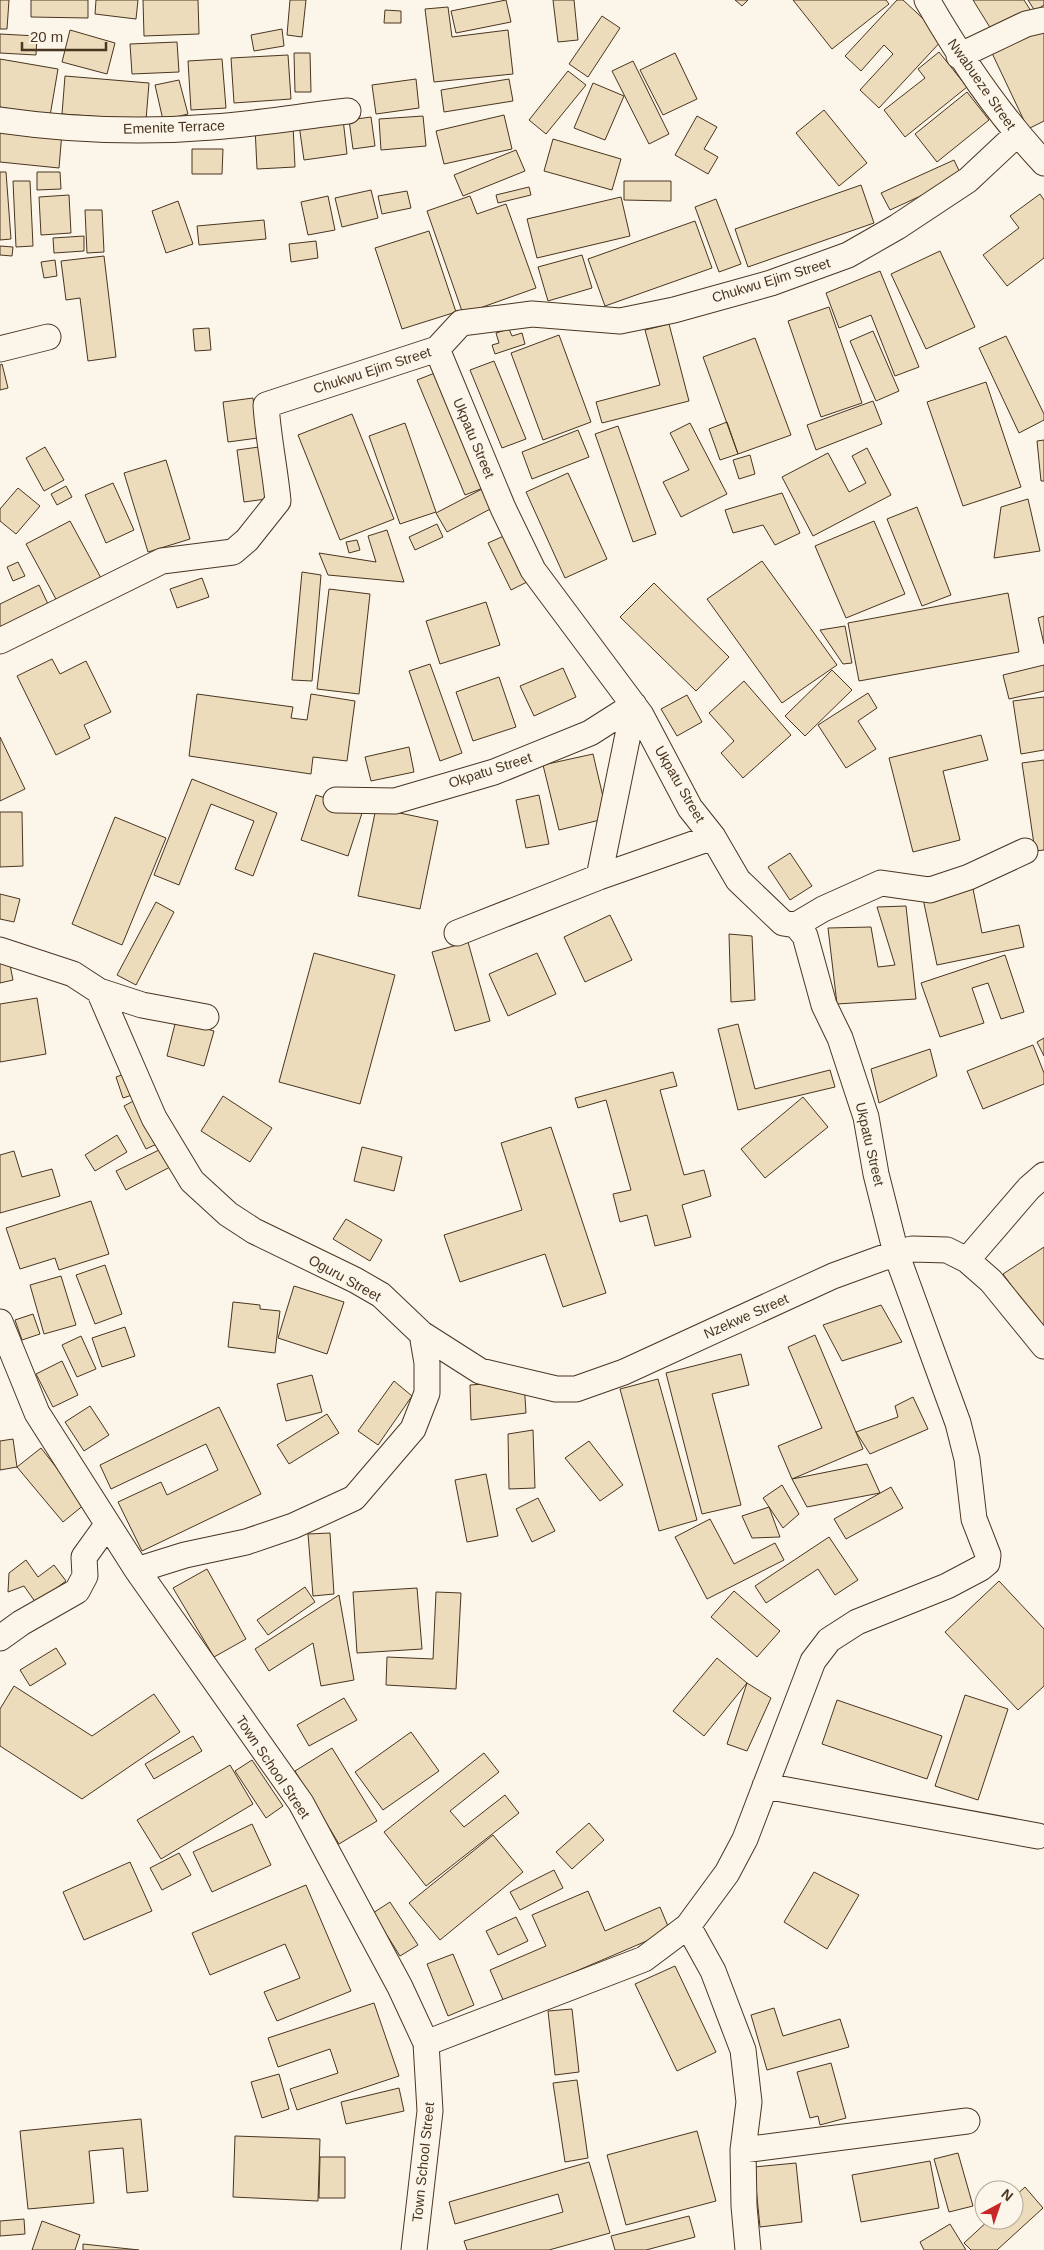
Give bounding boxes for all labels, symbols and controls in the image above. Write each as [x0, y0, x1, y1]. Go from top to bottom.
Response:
scale bar [22, 20, 106, 52]
text: 20 m [30, 28, 63, 45]
street label: Nwabueze Street [945, 35, 1019, 133]
street label: Emenite Terrace [123, 117, 225, 137]
street label: Chukwu Ejim Street [710, 254, 832, 306]
street label: Chukwu Ejim Street [311, 343, 433, 397]
street label: Ukpatu Street [450, 395, 498, 481]
street label: Ukpatu Street [652, 743, 708, 825]
street label: Okpatu Street [446, 749, 534, 791]
street label: Ukpatu Street [853, 1100, 887, 1188]
street label: Oguru Street [306, 1252, 384, 1304]
street label: Nzekwe Street [701, 1290, 791, 1342]
street label: Town School Street [233, 1713, 313, 1822]
street label: Town School Street [409, 2101, 437, 2223]
north arrow [974, 2180, 1024, 2230]
text: N [998, 2186, 1016, 2204]

